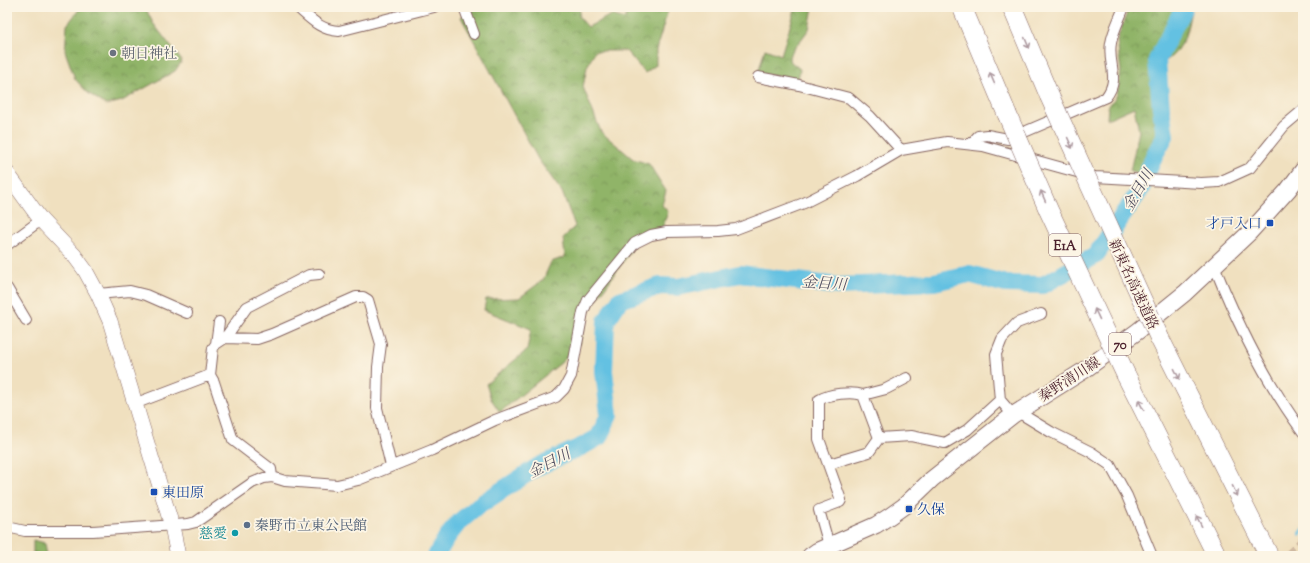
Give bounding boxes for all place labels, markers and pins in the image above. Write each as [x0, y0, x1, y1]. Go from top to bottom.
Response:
place label: 朝日神社 [121, 45, 177, 65]
marker: 朝日神社 [108, 48, 118, 58]
place label: 才戸入口 [1206, 215, 1262, 235]
marker: 才戸入口 [1265, 218, 1275, 228]
place label: 東田原 [162, 484, 204, 504]
marker: 東田原 [149, 487, 159, 497]
place label: 久保 [917, 501, 945, 521]
marker: 久保 [904, 504, 914, 514]
place label: 秦野市立東公民館 [255, 517, 367, 537]
marker: 秦野市立東公民館 [242, 520, 252, 530]
place label: 慈愛 [199, 525, 227, 545]
marker: 慈愛 [230, 528, 240, 538]

